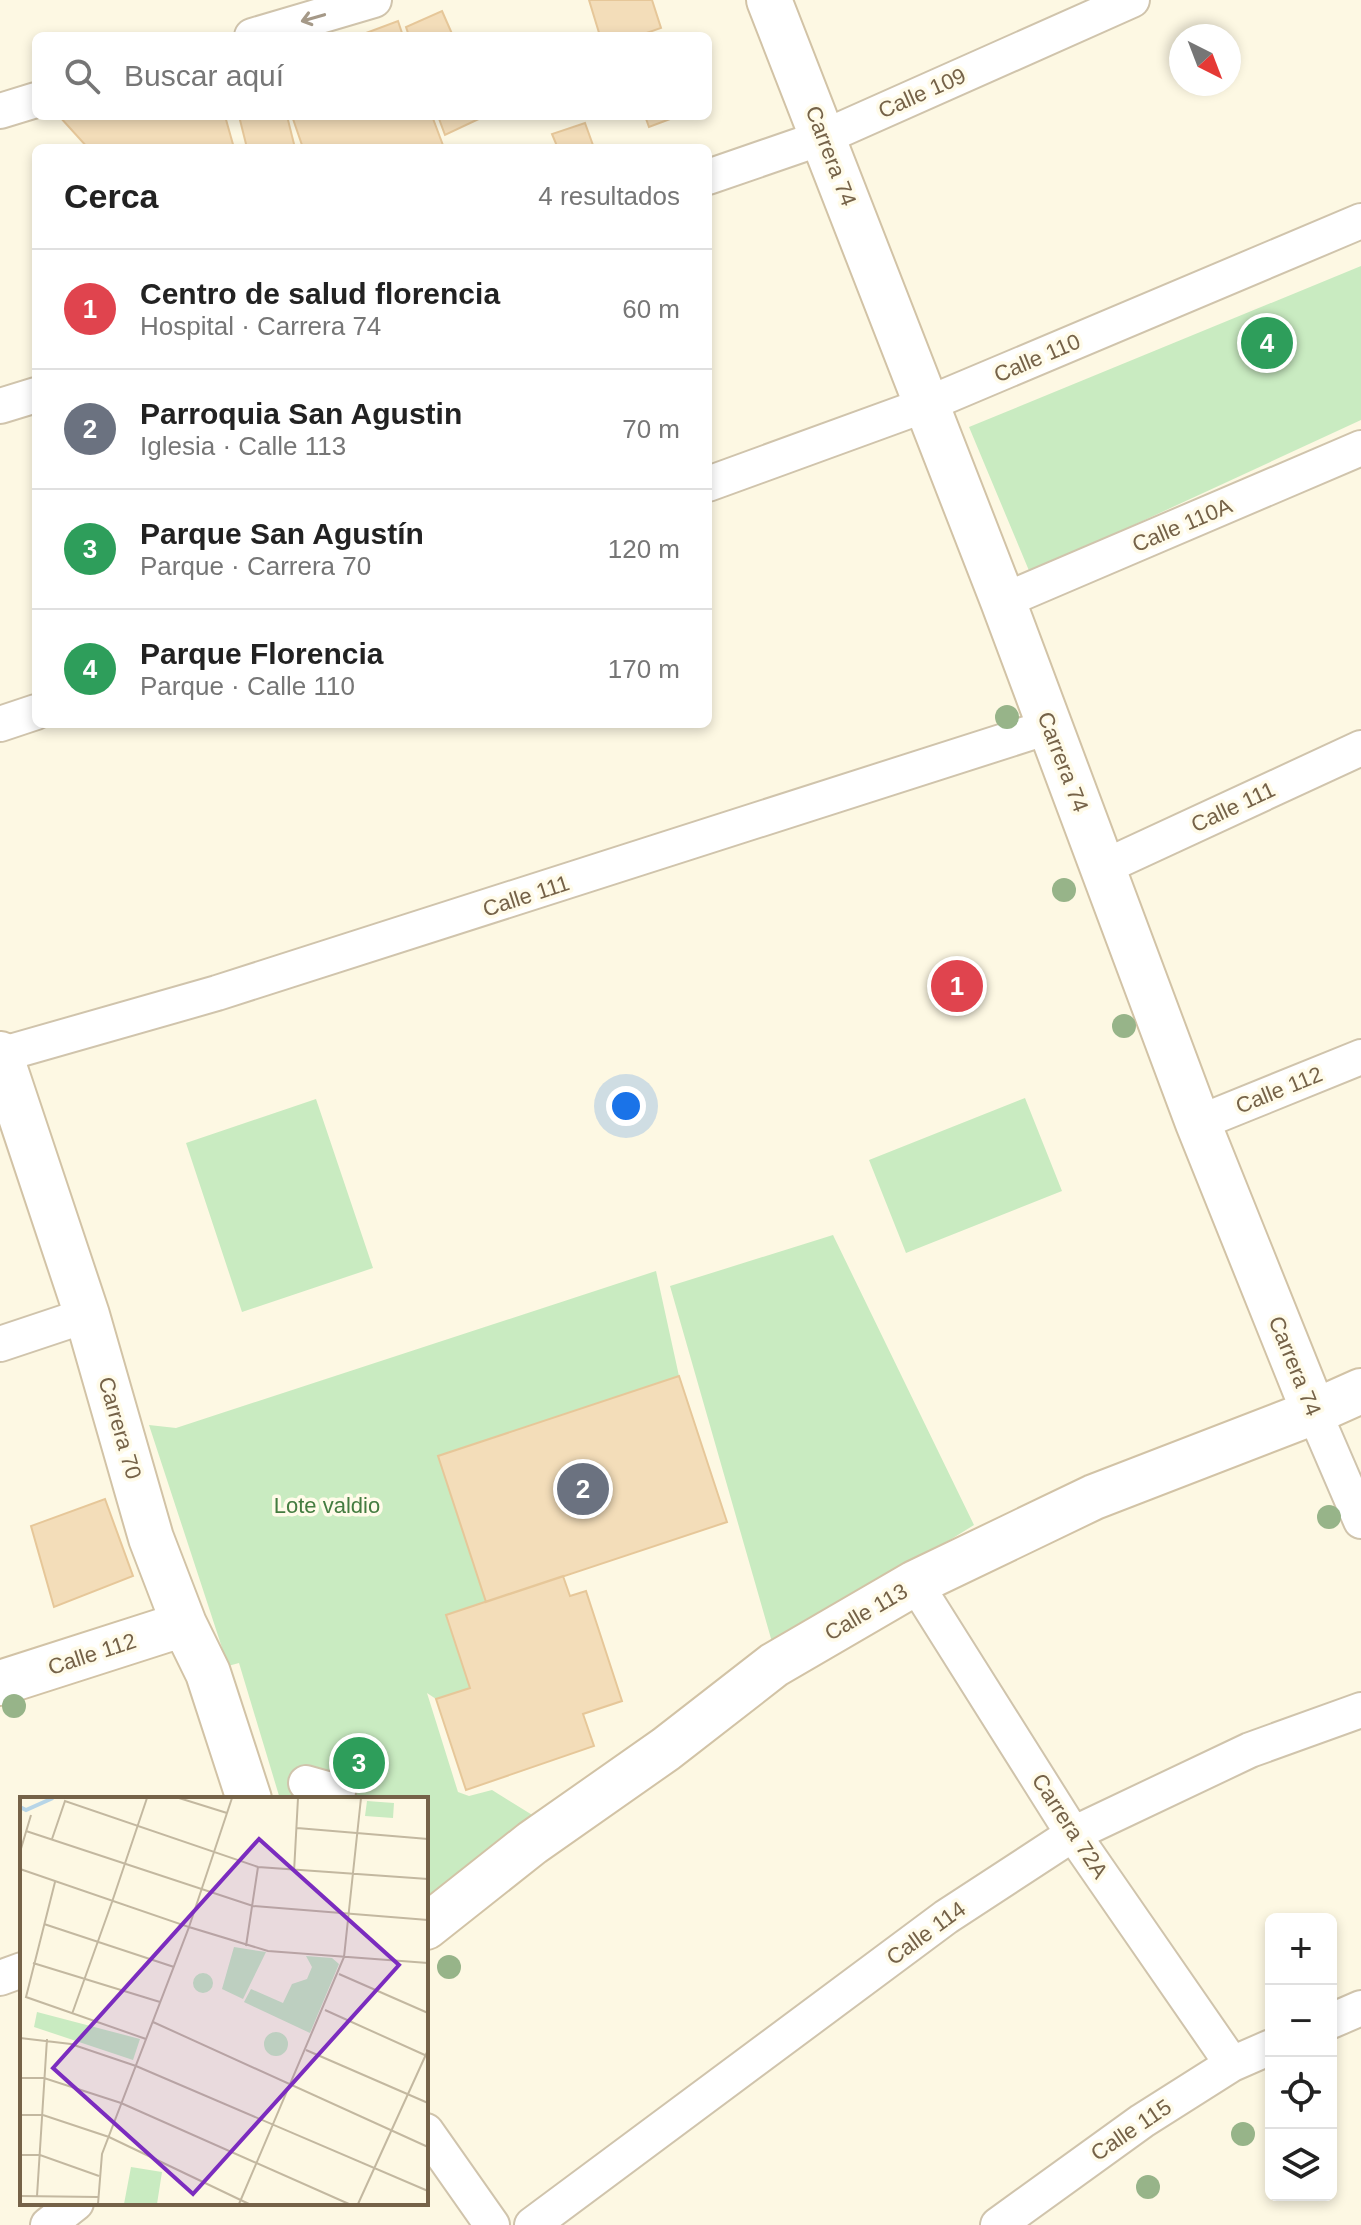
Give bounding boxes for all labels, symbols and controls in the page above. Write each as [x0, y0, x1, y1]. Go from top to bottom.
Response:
one-way arrow [301, 11, 327, 26]
north arrow [1169, 24, 1241, 96]
search box [32, 32, 712, 120]
icon: search [60, 54, 104, 98]
text: Buscar aquí [124, 59, 284, 92]
street label: Calle 109 [874, 63, 970, 123]
street label: Carrera 74 [800, 102, 862, 210]
text: Cerca [64, 177, 159, 215]
text: 4 resultados [538, 181, 680, 211]
text: Centro de salud florencia [140, 277, 500, 310]
text: 1 [83, 294, 97, 324]
text: 60 m [622, 294, 680, 324]
text: Hospital · Carrera 74 [140, 311, 381, 341]
pin: 4 [1241, 313, 1293, 373]
street label: Calle 110 [990, 329, 1084, 387]
text: Parroquia San Agustin [140, 397, 462, 430]
text: 2 [83, 414, 97, 444]
text: 70 m [622, 414, 680, 444]
text: Iglesia · Calle 113 [140, 431, 346, 461]
street label: Calle 110A [1128, 493, 1236, 557]
text: Parque San Agustín [140, 517, 424, 550]
text: 3 [83, 534, 97, 564]
text: 120 m [608, 534, 680, 564]
text: Parque · Carrera 70 [140, 551, 371, 581]
text: Parque Florencia [140, 637, 383, 670]
text: 4 [83, 654, 97, 684]
text: 170 m [608, 654, 680, 684]
text: Parque · Calle 110 [140, 671, 355, 701]
street label: Carrera 74 [1032, 708, 1094, 816]
street label: Calle 111 [1187, 777, 1279, 837]
street label: Calle 111 [479, 870, 573, 922]
pin: 1 [931, 956, 983, 1016]
street label: Calle 112 [1232, 1061, 1326, 1119]
your location [606, 1086, 646, 1126]
street label: Carrera 74 [1264, 1313, 1326, 1419]
street label: Carrera 70 [93, 1374, 147, 1482]
pin: 2 [557, 1459, 609, 1519]
park label: Lote valdio [274, 1493, 380, 1518]
street label: Calle 113 [820, 1578, 912, 1646]
street label: Calle 112 [45, 1628, 139, 1680]
pin: 3 [333, 1733, 385, 1793]
street label: Carrera 72A [1027, 1769, 1113, 1883]
inset map [20, 1797, 428, 2205]
street label: Calle 114 [882, 1896, 970, 1970]
map controls [1265, 1913, 1337, 2201]
button: + [1265, 1913, 1337, 1985]
button: − [1265, 1985, 1337, 2057]
button: locate [1265, 2057, 1337, 2129]
street label: Calle 115 [1086, 2094, 1176, 2166]
button: layers [1265, 2129, 1337, 2201]

